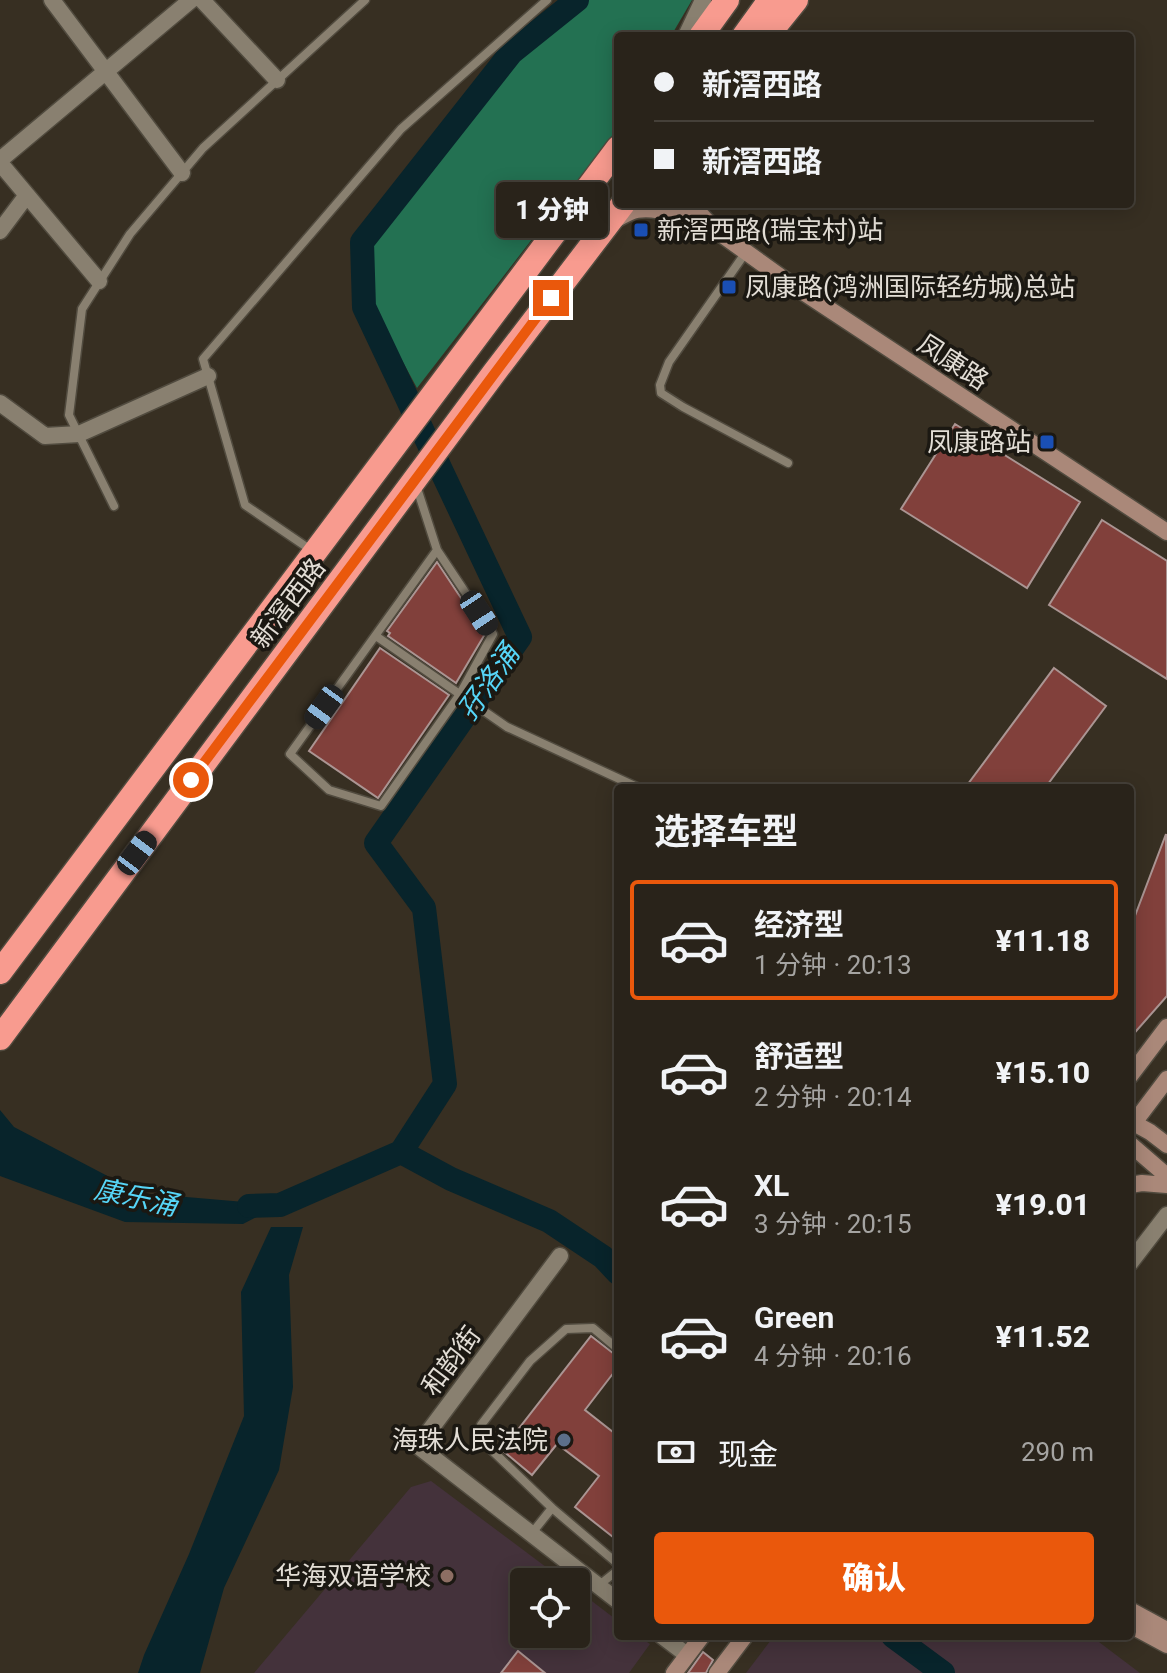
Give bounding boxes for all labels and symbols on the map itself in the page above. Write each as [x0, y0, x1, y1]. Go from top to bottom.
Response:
callout: 1 分钟 [495, 182, 607, 238]
place label: 新滘西路(瑞宝村)站 [657, 215, 883, 245]
marker: 新滘西路(瑞宝村)站 [632, 221, 650, 239]
place label: 凤康路(鸿洲国际轻纺城)总站 [745, 272, 1075, 302]
marker: 凤康路(鸿洲国际轻纺城)总站 [720, 278, 738, 296]
route end [533, 280, 569, 316]
street label: 凤康路 [912, 328, 994, 396]
place label: 凤康路站 [927, 427, 1031, 457]
marker: 凤康路站 [1038, 433, 1056, 451]
street label: 新滘西路 [245, 552, 331, 654]
car [456, 586, 502, 640]
water label: 孖洛涌 [451, 636, 528, 726]
car [300, 681, 348, 733]
route start [173, 762, 209, 798]
car [113, 827, 161, 879]
water label: 康乐涌 [91, 1173, 183, 1223]
street label: 和韵街 [416, 1321, 486, 1401]
place label: 海珠人民法院 [392, 1425, 548, 1455]
marker: 海珠人民法院 [555, 1431, 573, 1449]
place label: 华海双语学校 [275, 1561, 431, 1591]
marker: 华海双语学校 [438, 1567, 456, 1585]

